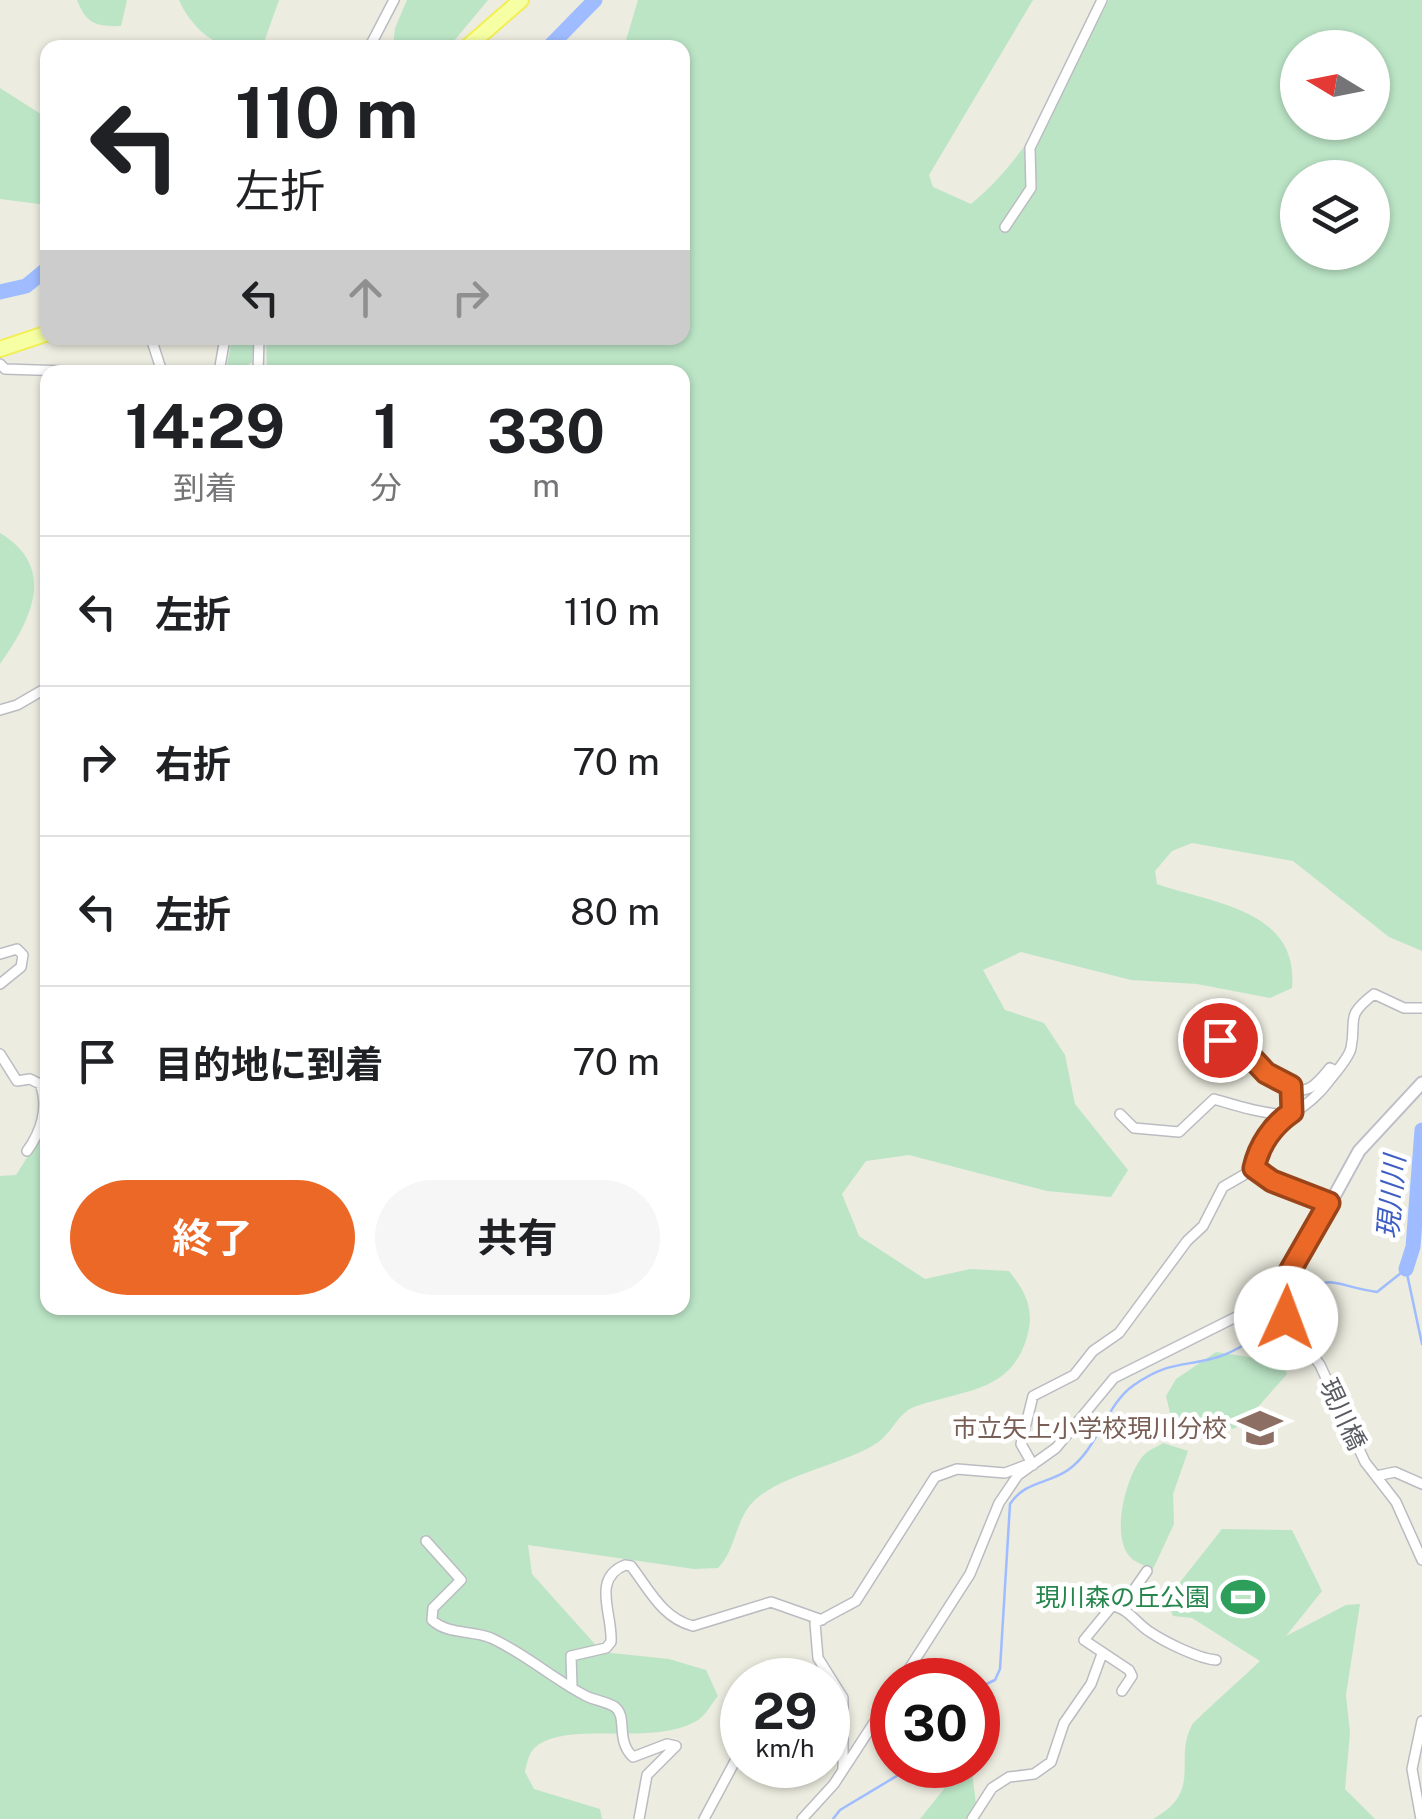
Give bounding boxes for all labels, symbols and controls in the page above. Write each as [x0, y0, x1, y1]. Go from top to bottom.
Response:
north arrow [1280, 30, 1390, 140]
map controls [1280, 30, 1390, 270]
text: 110 m [235, 71, 419, 154]
icon: left [70, 80, 200, 210]
button: layers [1280, 160, 1390, 270]
text: 左折 [235, 164, 325, 217]
icon: left [233, 270, 288, 325]
icon: ahead [338, 270, 393, 325]
icon: right [443, 270, 498, 325]
text: 14:29 [125, 391, 285, 462]
text: 1 [373, 391, 399, 462]
text: 330 [487, 396, 605, 467]
text: m [532, 467, 560, 504]
text: 到着 [173, 469, 237, 506]
text: 分 [370, 469, 402, 506]
icon: left [70, 584, 125, 639]
text: 110 m [564, 589, 660, 634]
text: 左折 [155, 592, 231, 637]
icon: right [70, 734, 125, 789]
text: 70 m [573, 739, 660, 784]
text: 右折 [155, 742, 231, 787]
icon: left [70, 884, 125, 939]
text: 80 m [570, 889, 660, 934]
text: 左折 [155, 892, 231, 937]
pin [1178, 998, 1263, 1083]
icon: arrive [1193, 1013, 1248, 1068]
icon: arrive [70, 1034, 125, 1089]
text: 70 m [573, 1039, 660, 1084]
text: 目的地に到着 [155, 1042, 383, 1087]
water label: 現川川 [1370, 1151, 1411, 1240]
button: 終了 [70, 1180, 355, 1295]
button: 共有 [375, 1180, 660, 1295]
position arrow [1234, 1266, 1338, 1370]
street label: 現川橋 [1314, 1374, 1372, 1454]
school or university icon: 市立矢上小学校現川分校 [1236, 1404, 1284, 1452]
place label: 市立矢上小学校現川分校 [952, 1413, 1227, 1443]
sports icon: 現川森の丘公園 [1219, 1573, 1267, 1621]
place label: 現川森の丘公園 [1035, 1582, 1210, 1612]
speed limit sign: 30 [870, 1658, 1000, 1788]
text: 29 [753, 1681, 817, 1740]
text: km/h [756, 1733, 814, 1763]

